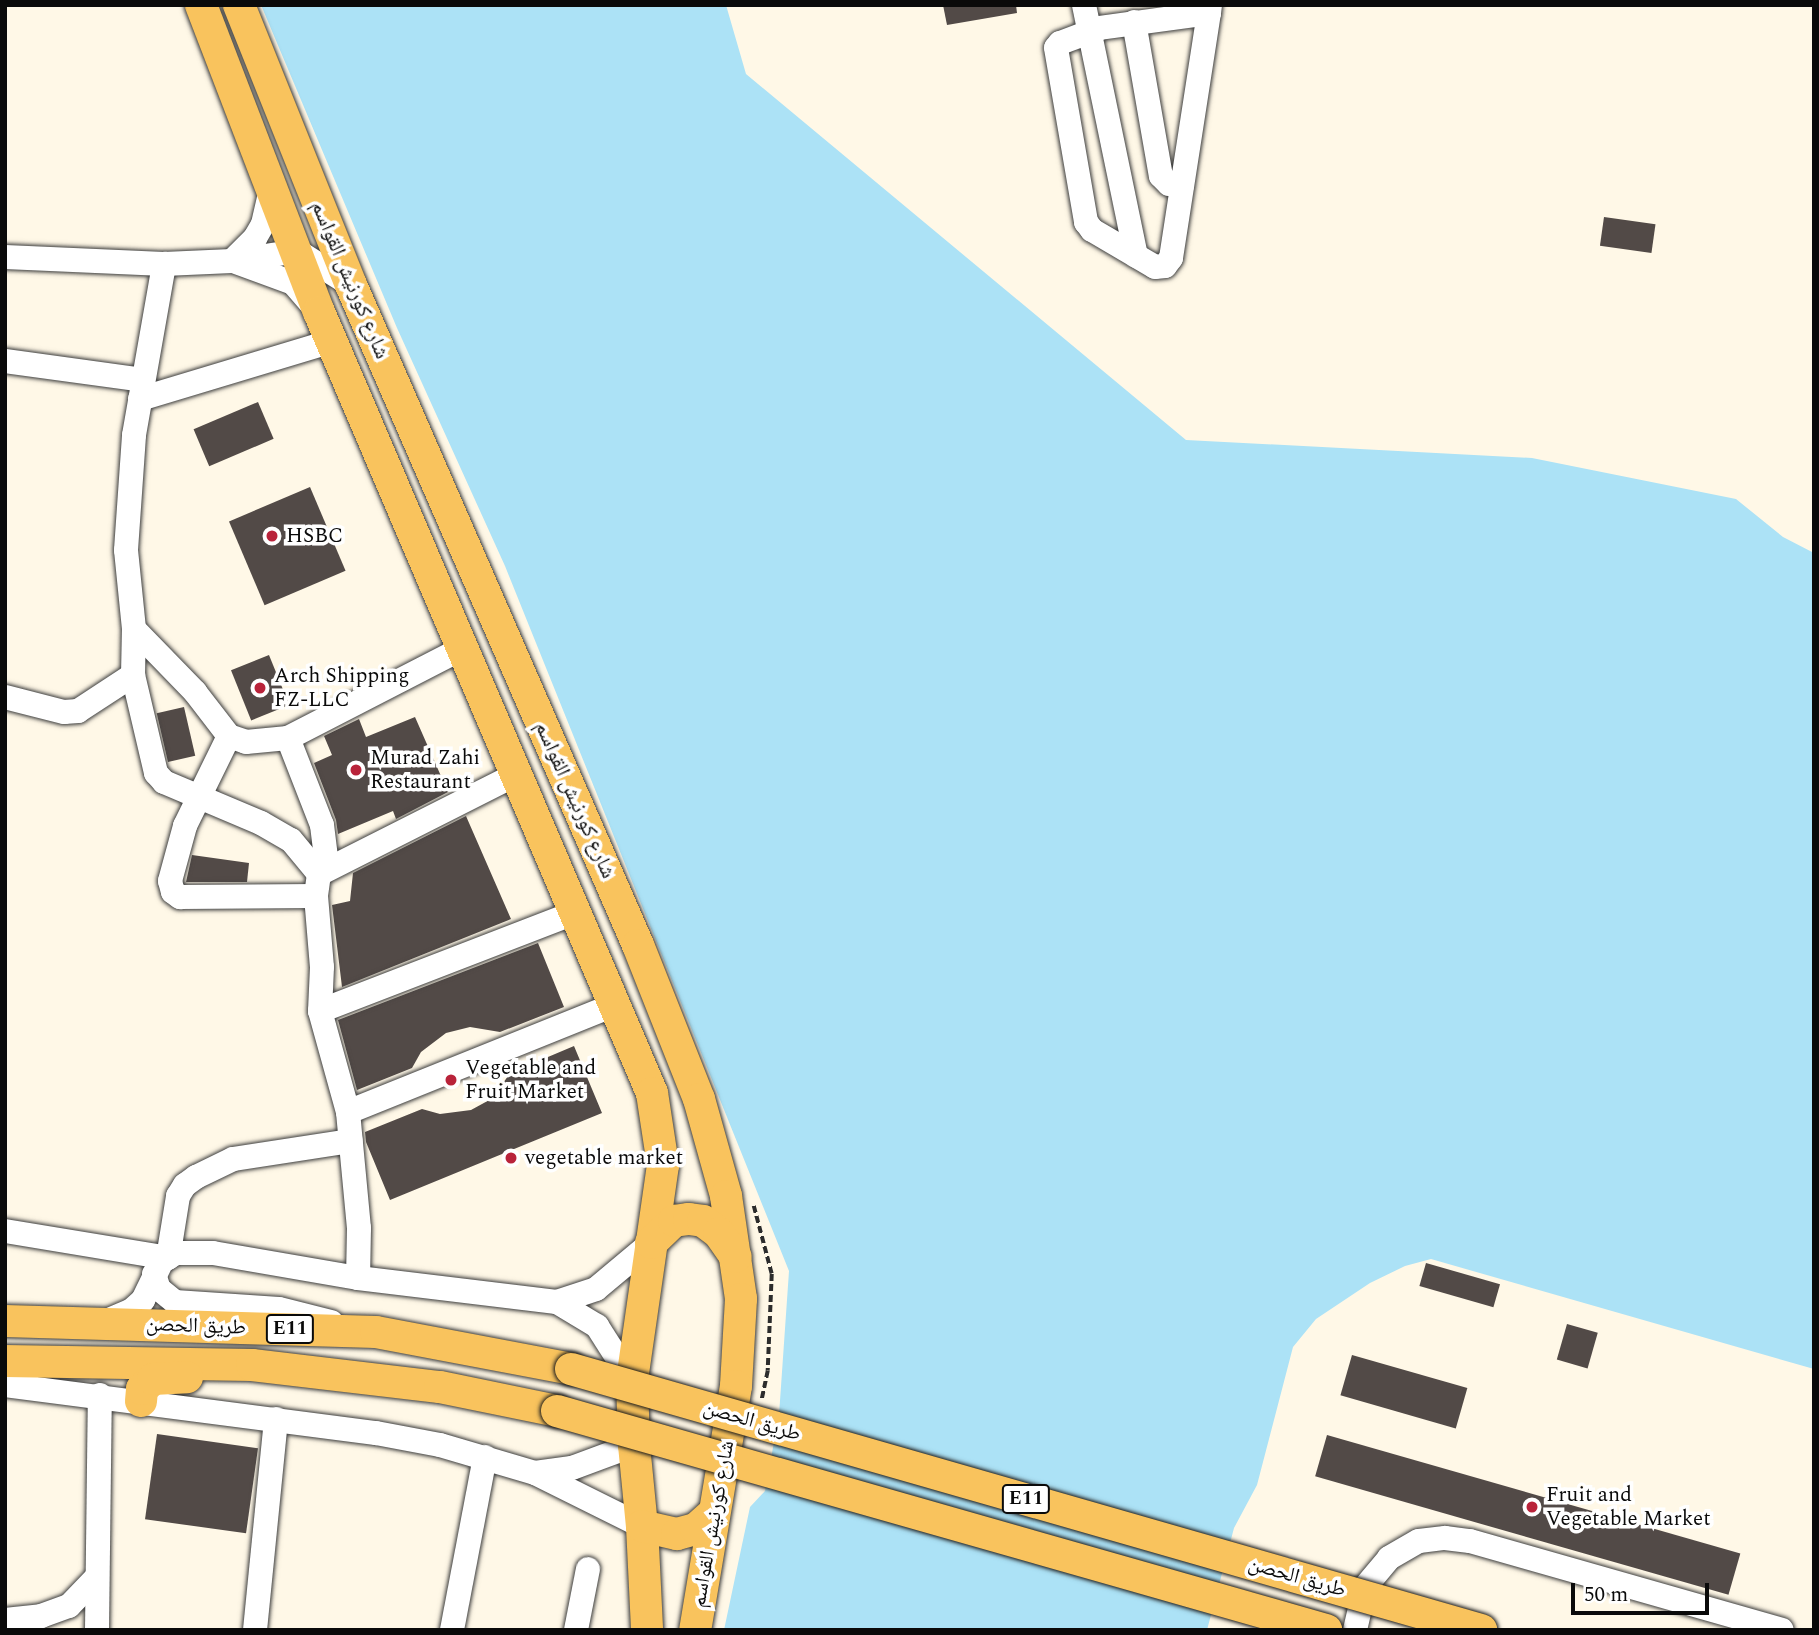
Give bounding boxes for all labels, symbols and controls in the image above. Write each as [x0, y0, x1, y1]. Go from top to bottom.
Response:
street label: شارع كورنيش القواسم [305, 197, 395, 363]
place label: HSBC [286, 523, 343, 549]
marker: HSBC [264, 528, 280, 544]
place label: Arch Shipping FZ-LLC [274, 663, 409, 713]
marker: Arch Shipping FZ-LLC [252, 680, 268, 696]
street label: شارع كورنيش القواسم [529, 718, 621, 882]
place label: Murad Zahi Restaurant [370, 745, 480, 795]
marker: Murad Zahi Restaurant [348, 762, 364, 778]
place label: Vegetable and Fruit Market [465, 1055, 596, 1105]
marker: Vegetable and Fruit Market [443, 1072, 459, 1088]
place label: vegetable market [525, 1145, 683, 1171]
marker: vegetable market [503, 1150, 519, 1166]
street label: طريق الحصن [145, 1312, 247, 1340]
road number: E11 [266, 1314, 314, 1344]
street label: طريق الحصن [700, 1395, 804, 1447]
street label: شارع كورنيش القواسم [686, 1439, 740, 1609]
place label: Fruit and Vegetable Market [1546, 1482, 1711, 1532]
road number: E11 [1002, 1484, 1050, 1514]
marker: Fruit and Vegetable Market [1524, 1499, 1540, 1515]
street label: طريق الحصن [1245, 1551, 1349, 1603]
scale bar [1574, 1568, 1712, 1612]
text: 50 m [1584, 1579, 1628, 1611]

